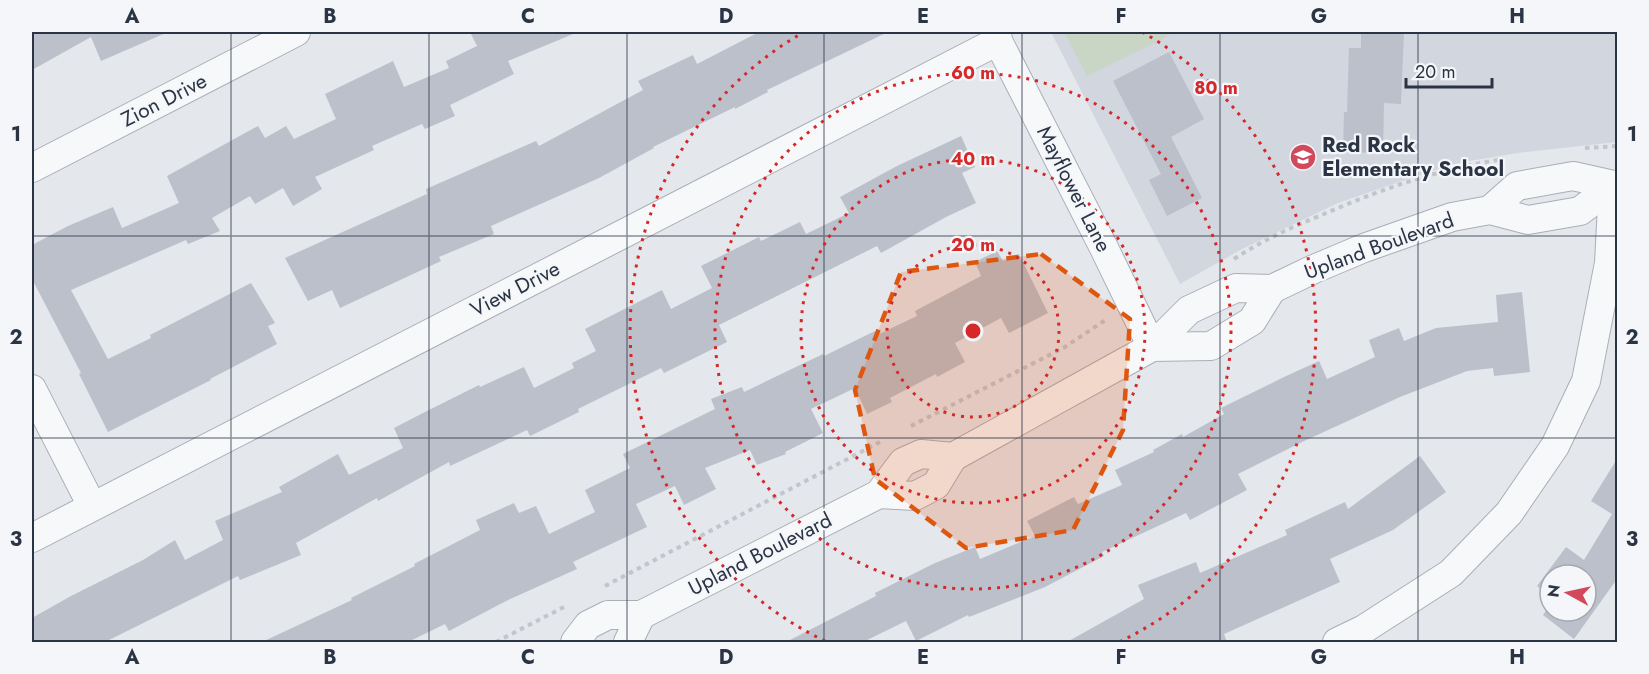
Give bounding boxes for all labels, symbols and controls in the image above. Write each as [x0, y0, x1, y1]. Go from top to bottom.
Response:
text: A [124, 2, 140, 31]
text: B [323, 2, 337, 31]
text: C [521, 2, 535, 31]
text: D [719, 2, 733, 31]
text: E [917, 2, 929, 31]
text: F [1115, 2, 1127, 31]
text: G [1311, 2, 1327, 31]
text: H [1509, 2, 1525, 31]
scale bar [1406, 51, 1492, 89]
text: 20 m [1415, 59, 1455, 85]
text: 60 m [951, 60, 995, 86]
street label: Zion Drive [116, 66, 212, 134]
text: 80 m [1194, 75, 1238, 101]
text: 1 [11, 120, 21, 149]
text: 1 [1627, 120, 1637, 149]
street label: Mayflower Lane [1029, 121, 1119, 257]
place label: Red Rock Elementary School [1322, 130, 1504, 184]
school or university icon: Red Rock Elementary School [1288, 142, 1318, 172]
text: 40 m [951, 146, 995, 172]
street label: Upland Boulevard [1300, 205, 1458, 287]
text: 20 m [951, 232, 995, 258]
street label: View Drive [465, 254, 565, 324]
centre of rings [963, 321, 983, 341]
text: 2 [9, 323, 23, 352]
text: 2 [1625, 323, 1639, 352]
street label: Upland Boulevard [683, 505, 837, 603]
text: 3 [10, 525, 22, 554]
text: 3 [1626, 525, 1638, 554]
north arrow [1538, 563, 1598, 623]
text: N [1541, 583, 1566, 599]
text: A [124, 643, 140, 672]
text: B [323, 643, 337, 672]
text: C [521, 643, 535, 672]
text: D [719, 643, 733, 672]
text: E [917, 643, 929, 672]
text: F [1115, 643, 1127, 672]
text: G [1311, 643, 1327, 672]
text: H [1509, 643, 1525, 672]

